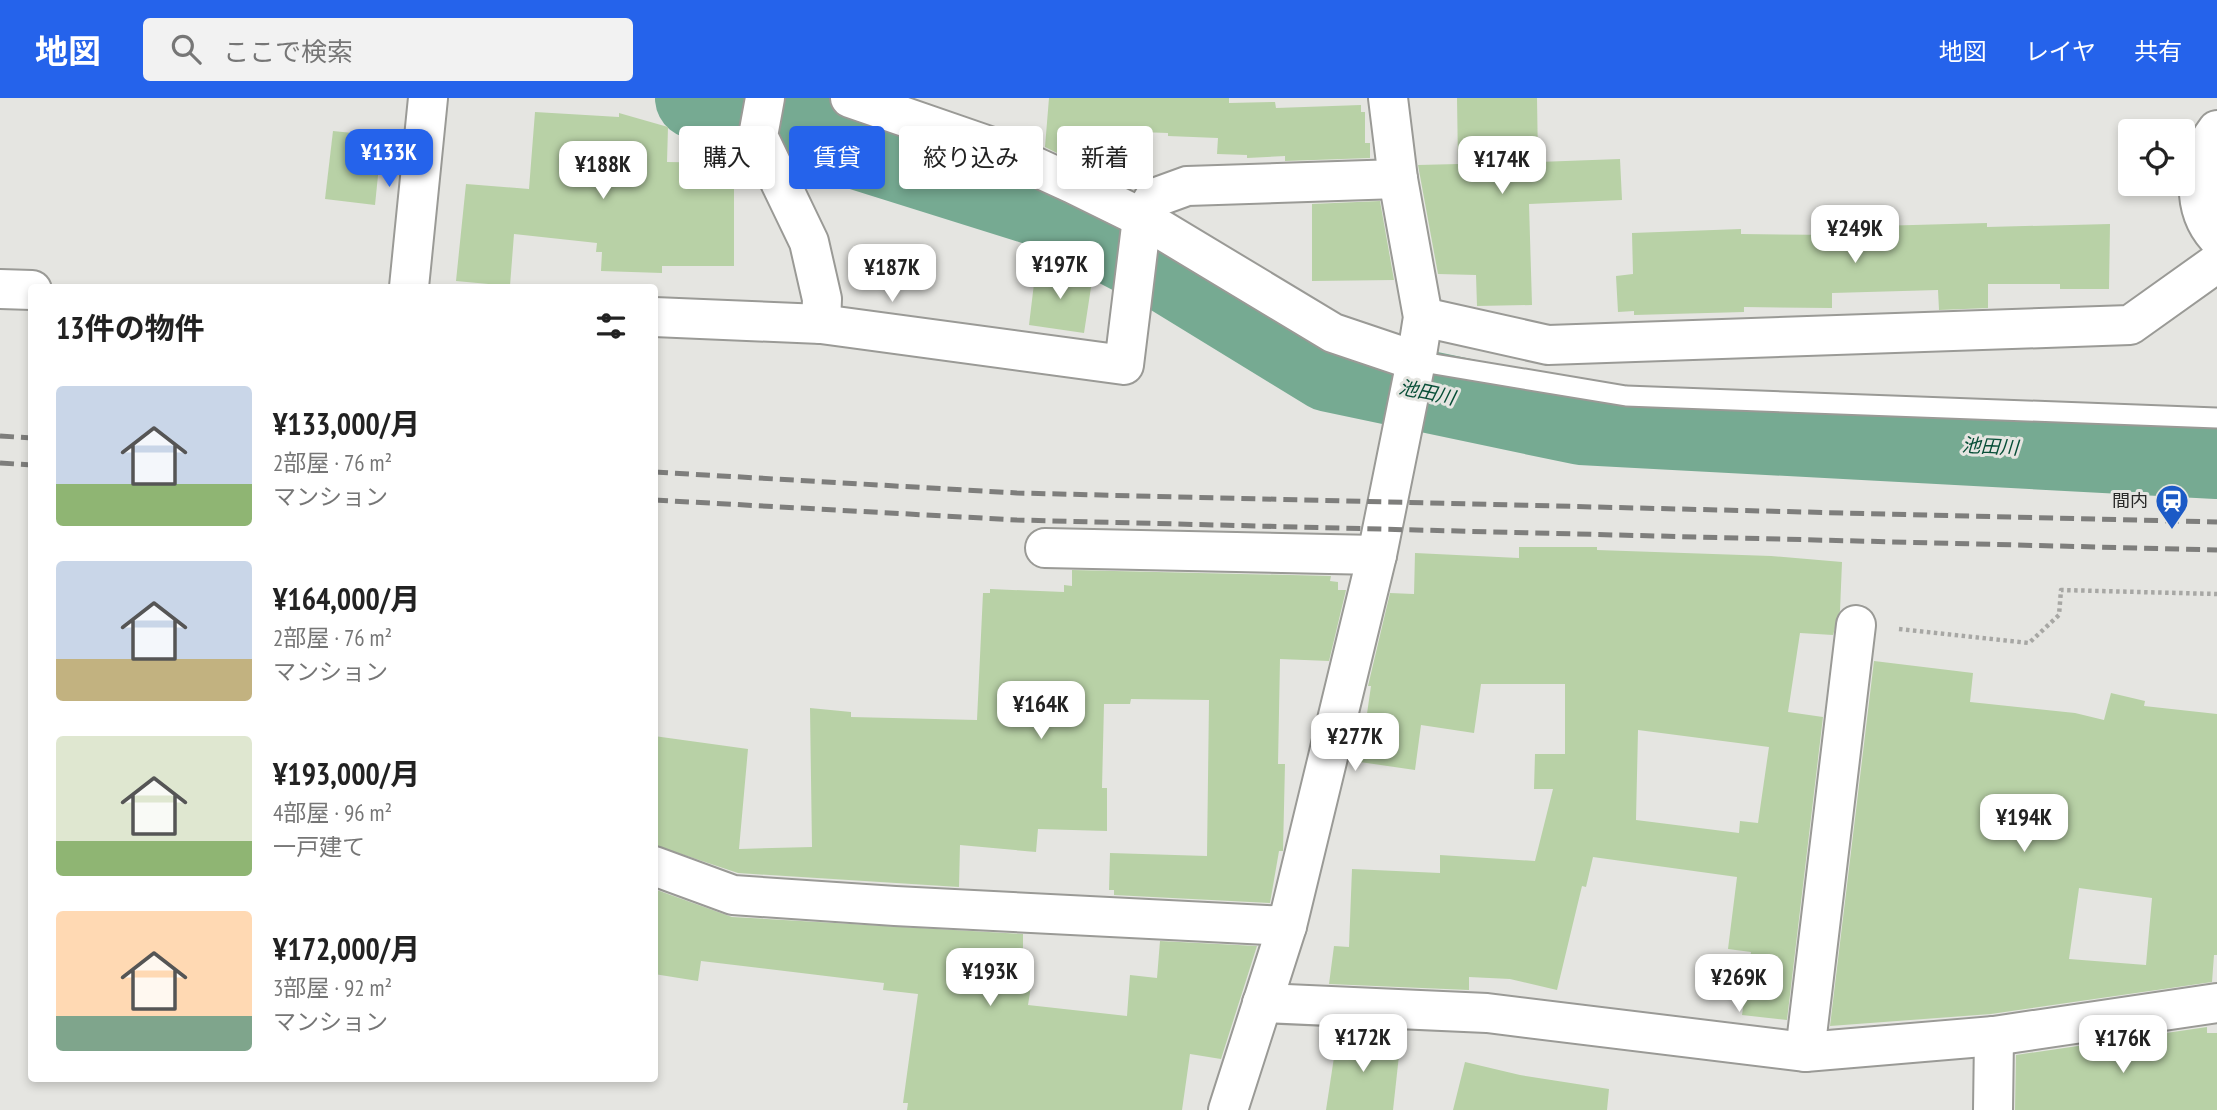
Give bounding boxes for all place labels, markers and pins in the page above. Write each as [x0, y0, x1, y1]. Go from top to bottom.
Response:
pin: ¥133K [340, 130, 438, 189]
pin: ¥174K [1453, 136, 1551, 196]
pin: ¥188K [554, 141, 652, 201]
pin: ¥249K [1806, 206, 1904, 265]
pin: ¥197K [1011, 242, 1109, 301]
pin: ¥187K [843, 244, 941, 304]
station icon: 間内 [2153, 482, 2191, 531]
place label: 間内 [2112, 489, 2148, 512]
pin: ¥164K [992, 682, 1090, 741]
pin: ¥277K [1306, 714, 1404, 773]
pin: ¥194K [1975, 794, 2073, 854]
pin: ¥193K [941, 948, 1039, 1008]
pin: ¥269K [1690, 954, 1788, 1014]
pin: ¥172K [1314, 1014, 1412, 1074]
pin: ¥176K [2074, 1016, 2172, 1075]

